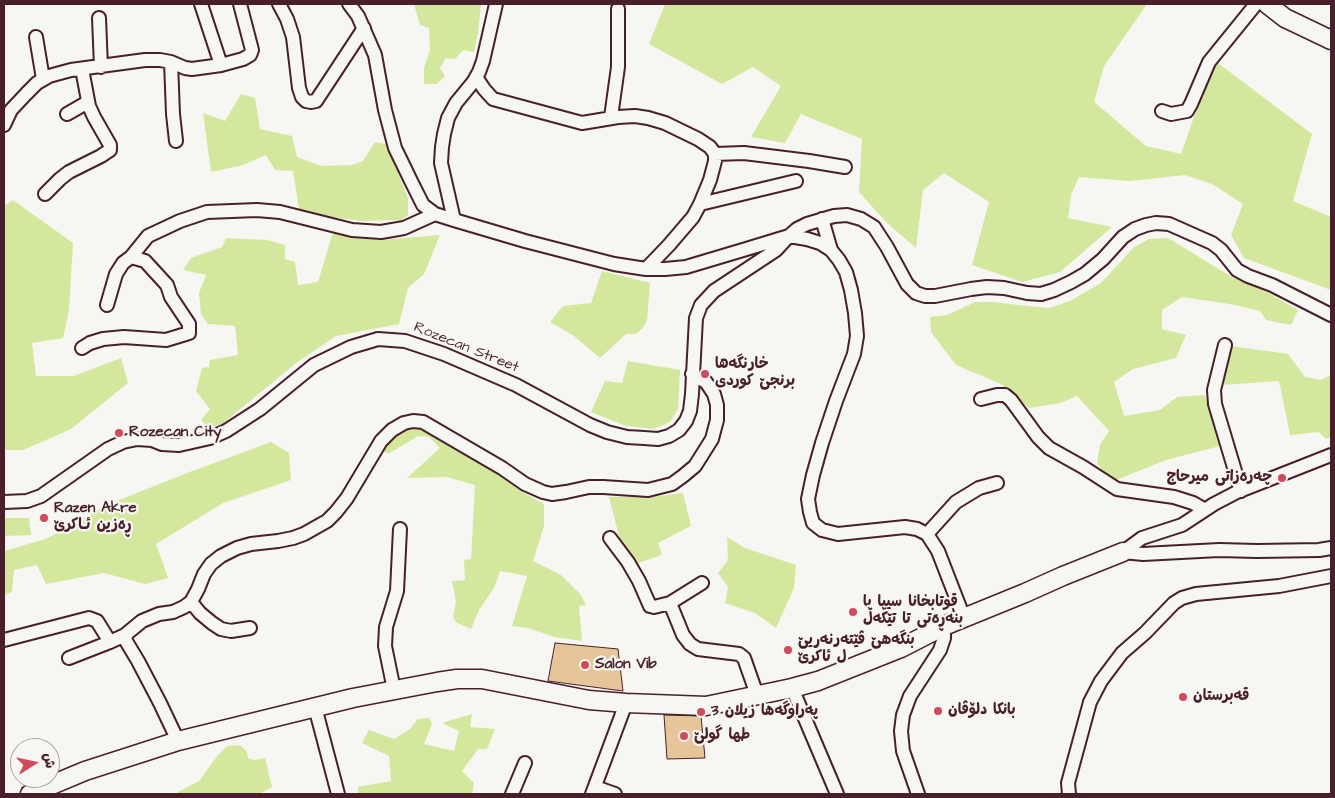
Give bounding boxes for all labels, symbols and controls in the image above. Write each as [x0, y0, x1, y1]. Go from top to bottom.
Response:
street label: Rozecan Street [411, 319, 521, 377]
place label: خارنگەها برنجێ کوردی [715, 356, 795, 391]
marker: خارنگەها برنجێ کوردی [699, 368, 711, 380]
place label: Rozecan City [129, 424, 221, 442]
marker: Rozecan City [113, 427, 125, 439]
place label: چەرەزاتی میرحاج [1167, 469, 1272, 487]
marker: چەرەزاتی میرحاج [1276, 472, 1288, 484]
place label: Razen Akre ڕەزین ئـاکرێ [54, 500, 137, 535]
marker: Razen Akre ڕەزین ئـاکرێ [38, 512, 50, 524]
place label: قوتابخانا سیپا یا بنەڕەتی تا تێکەڵ [863, 594, 963, 629]
marker: قوتابخانا سیپا یا بنەڕەتی تا تێکەڵ [847, 606, 859, 618]
place label: بنگەهێ ڤێتەرنەریێ ل ئاکرێ [798, 632, 915, 667]
marker: بنگەهێ ڤێتەرنەریێ ل ئاکرێ [782, 644, 794, 656]
place label: Salon Vib [595, 656, 657, 674]
marker: Salon Vib [579, 659, 591, 671]
place label: قەبرستان [1193, 688, 1249, 706]
marker: قەبرستان [1177, 691, 1189, 703]
place label: بانکا دلۆڤان [948, 702, 1016, 720]
place label: پەراوگەها زیلان 3 [711, 703, 818, 721]
marker: بانکا دلۆڤان [932, 705, 944, 717]
marker: پەراوگەها زیلان 3 [695, 706, 707, 718]
place label: طها گولێ [694, 727, 750, 745]
marker: طها گولێ [678, 730, 690, 742]
north arrow [10, 738, 60, 788]
text: ش [38, 751, 60, 770]

